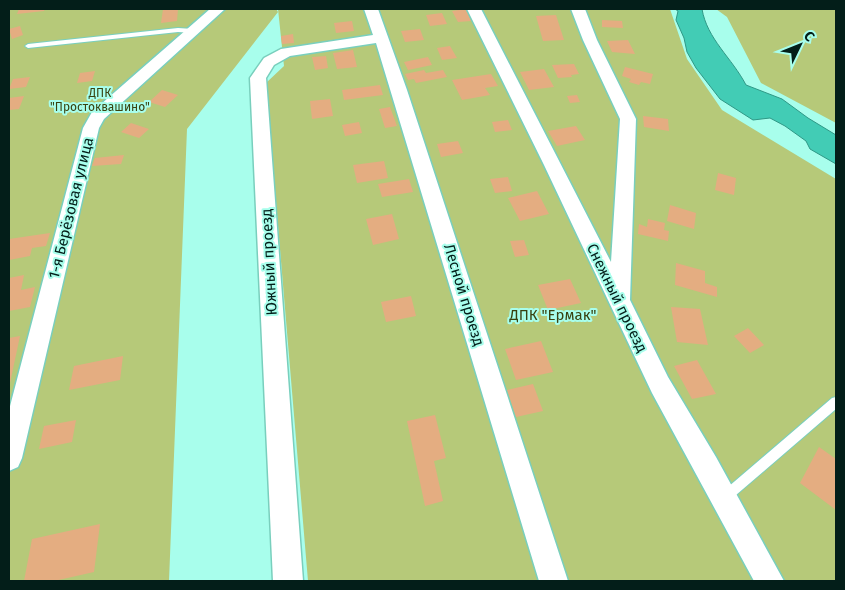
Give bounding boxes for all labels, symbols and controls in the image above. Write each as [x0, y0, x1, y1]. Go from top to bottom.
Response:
north arrow [775, 20, 825, 70]
text: С [800, 28, 818, 45]
park label: ДПК "Простоквашино" [50, 86, 150, 114]
street label: 1-я Берёзовая улица [45, 136, 97, 280]
street label: Южный проезд [257, 208, 281, 316]
street label: Снежный проезд [583, 241, 651, 355]
street label: Лесной проезд [440, 242, 488, 348]
park label: ДПК "Ермак" [508, 306, 597, 324]

